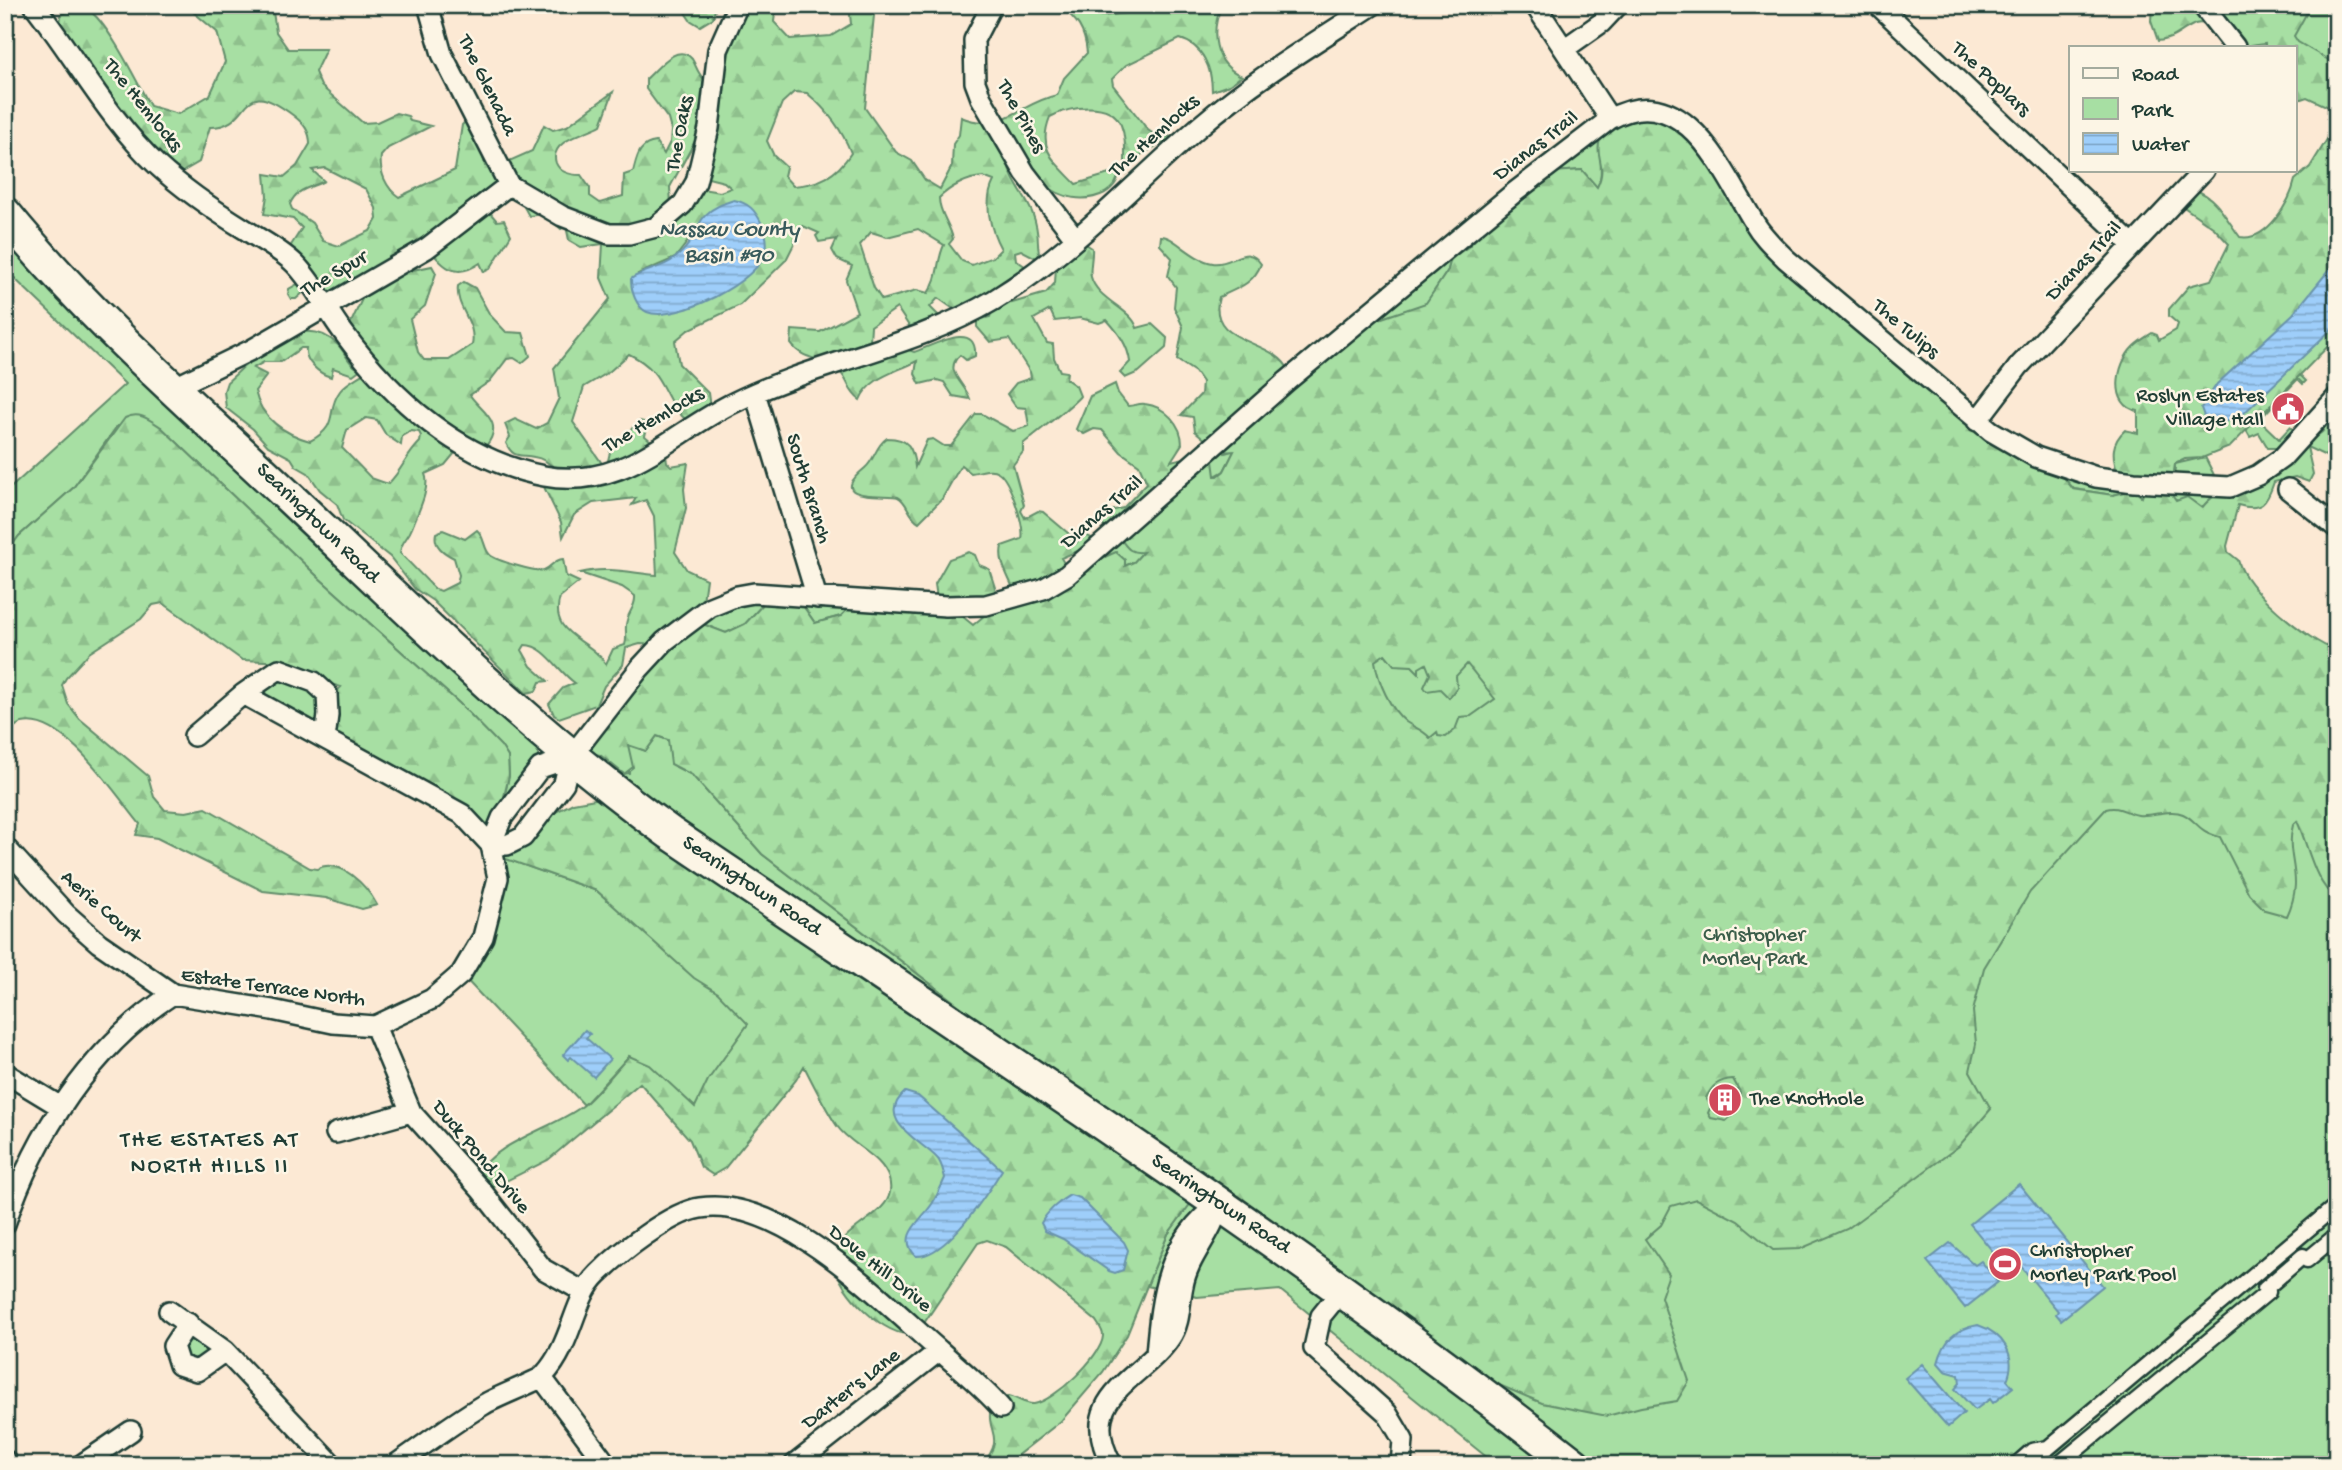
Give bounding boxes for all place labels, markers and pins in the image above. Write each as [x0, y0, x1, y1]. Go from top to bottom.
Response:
place label: Roslyn Estates Village Hall [2136, 385, 2265, 434]
public building icon: Roslyn Estates Village Hall [2269, 390, 2307, 428]
building icon: The Knothole [1706, 1081, 1744, 1119]
place label: The Knothole [1749, 1088, 1865, 1113]
place label: Christopher Morley Park Pool [2030, 1240, 2177, 1289]
sports icon: Christopher Morley Park Pool [1986, 1245, 2024, 1283]

